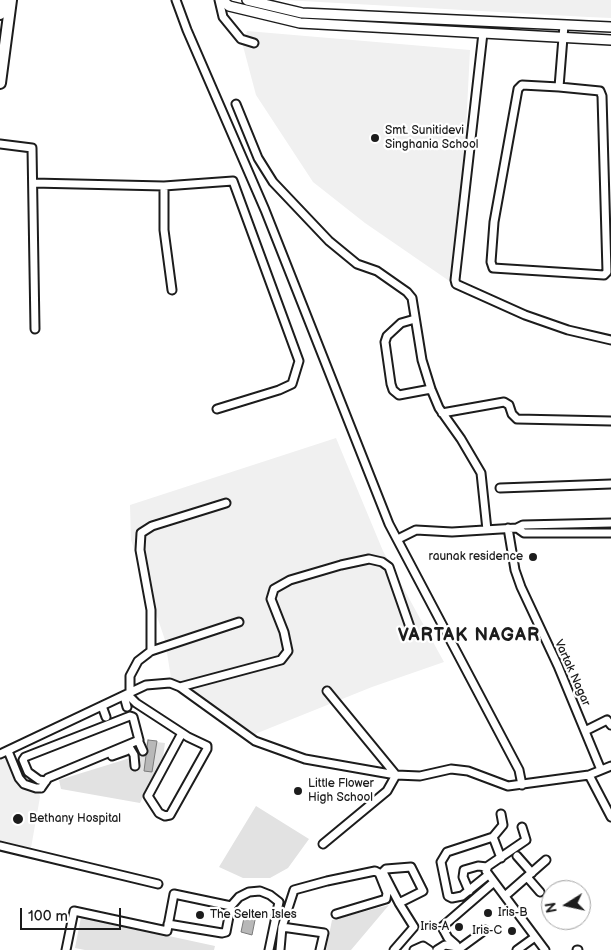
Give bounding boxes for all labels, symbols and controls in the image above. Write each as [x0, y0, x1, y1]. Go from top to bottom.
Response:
place label: Smt. Sunitidevi Singhania School [385, 124, 478, 152]
marker: Smt. Sunitidevi Singhania School [369, 132, 381, 144]
place label: raunak residence [429, 550, 523, 564]
marker: raunak residence [527, 551, 539, 563]
district label: VARTAK NAGAR [396, 625, 542, 647]
street label: Vartak Nagar [551, 638, 593, 708]
place label: Little Flower High School [308, 777, 374, 805]
marker: Little Flower High School [292, 785, 304, 797]
marker: Bethany Hospital [11, 812, 25, 826]
place label: Bethany Hospital [29, 812, 121, 826]
north arrow [541, 880, 591, 930]
scale bar [22, 898, 124, 930]
text: N [542, 901, 561, 914]
place label: Iris-B [498, 906, 527, 920]
text: 100 m [28, 907, 68, 926]
marker: Iris-B [482, 907, 494, 919]
place label: The Selten Isles [210, 908, 297, 922]
marker: The Selten Isles [194, 909, 206, 921]
place label: Iris-A [421, 920, 449, 934]
marker: Iris-A [453, 921, 465, 933]
place label: Iris-C [472, 924, 502, 938]
marker: Iris-C [506, 925, 518, 937]

